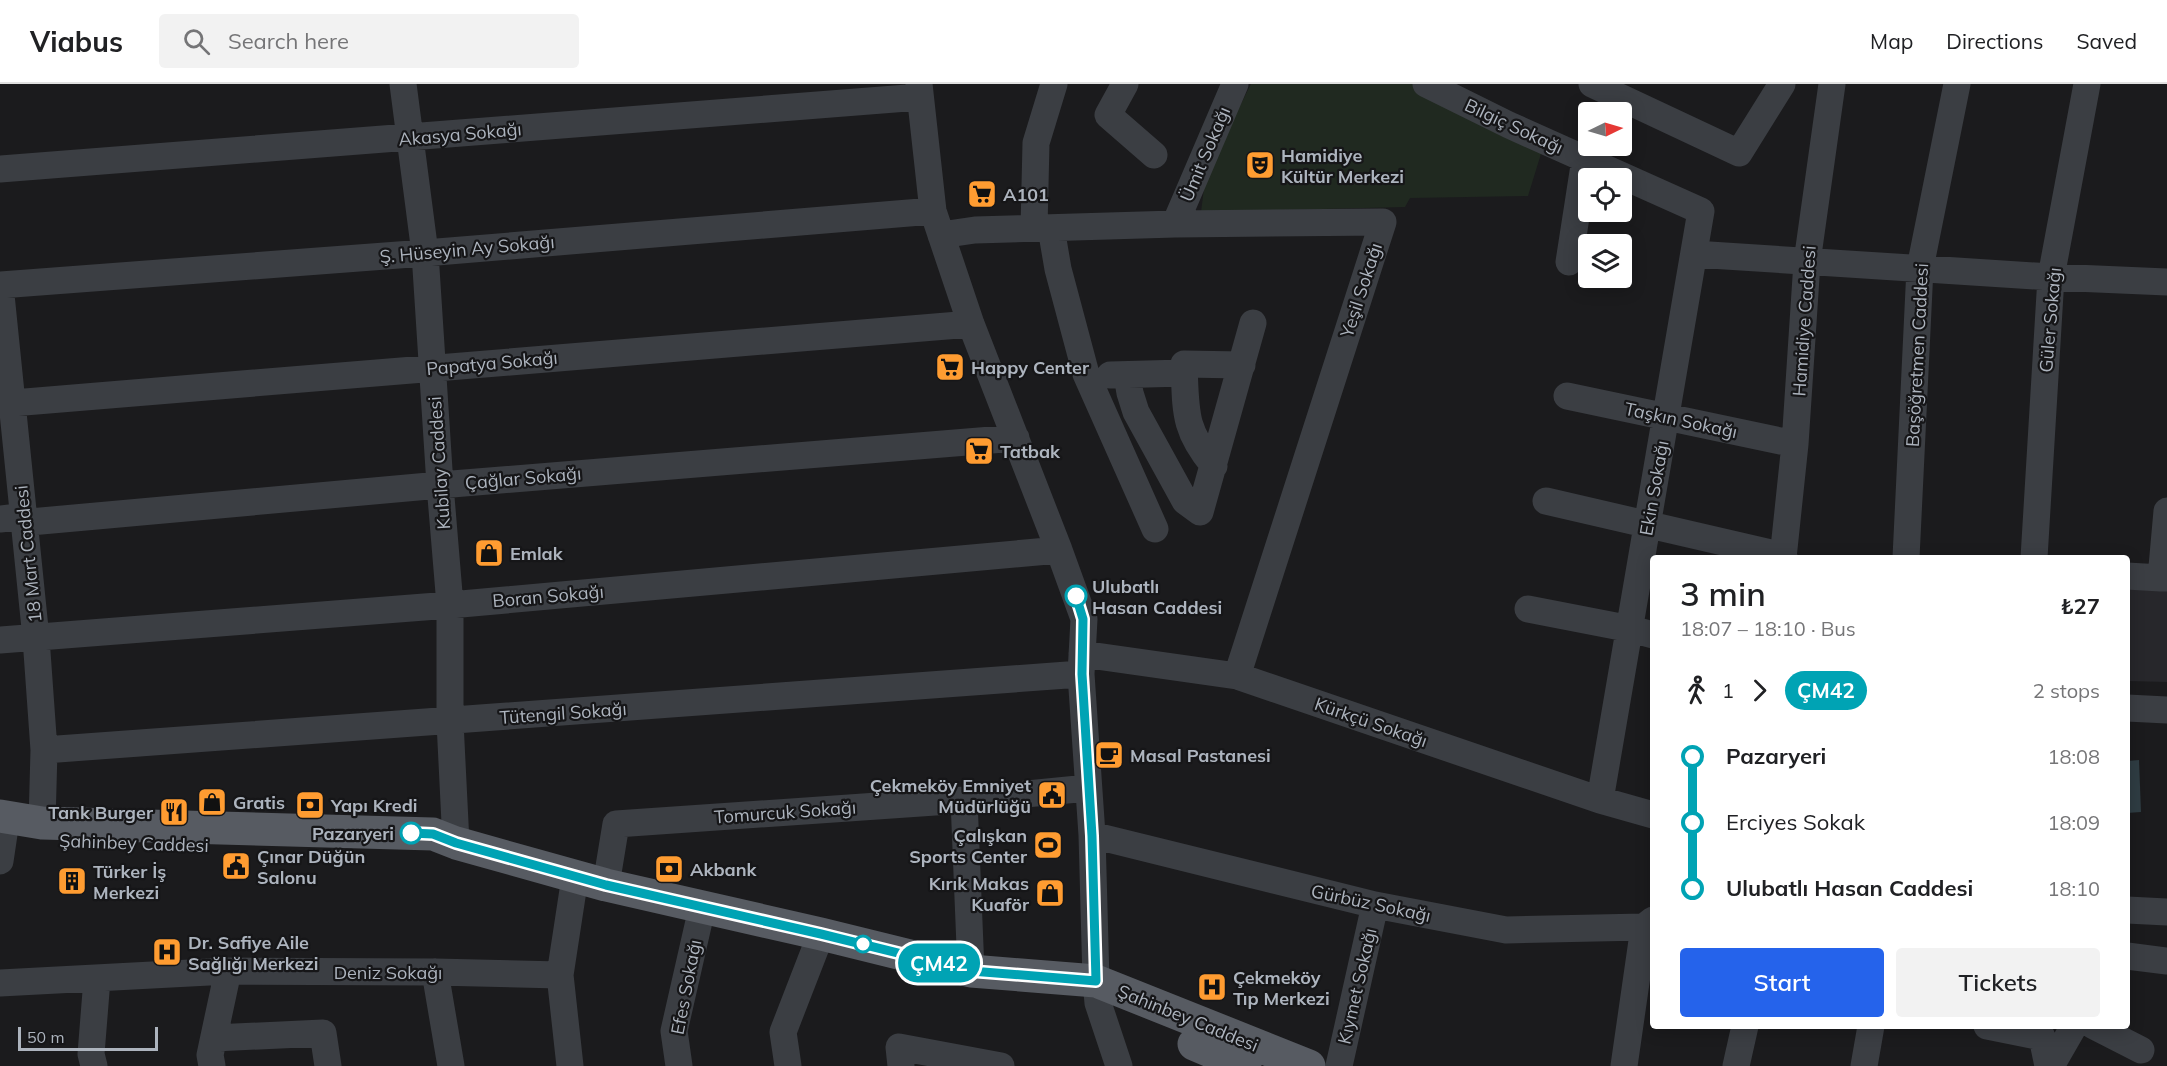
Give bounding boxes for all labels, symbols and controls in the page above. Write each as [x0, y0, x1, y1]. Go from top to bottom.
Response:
search box [159, 14, 579, 68]
text: Viabus [30, 24, 123, 59]
icon: search [180, 25, 213, 58]
text: Search here [228, 27, 349, 55]
text: Map [1870, 28, 1913, 54]
text: Directions [1946, 28, 2043, 54]
text: Saved [2076, 28, 2137, 54]
street label: Bilgiç Sokağı [1461, 93, 1567, 159]
north arrow [1578, 102, 1632, 156]
map controls [1578, 102, 1632, 288]
street label: Ümit Sokağı [1175, 103, 1235, 205]
street label: Akasya Sokağı [398, 117, 522, 151]
place label: Hamidiye Kültür Merkezi [1281, 144, 1404, 188]
theatre icon: Hamidiye Kültür Merkezi [1244, 149, 1276, 181]
button: locate [1578, 168, 1632, 222]
supermarket icon: A101 [966, 178, 998, 210]
place label: A101 [1003, 183, 1049, 206]
street label: Ş. Hüseyin Ay Sokağı [379, 230, 555, 268]
button: layers [1578, 234, 1632, 288]
street label: Yeşil Sokağı [1335, 240, 1387, 341]
street label: Hamidiye Caddesi [1787, 245, 1821, 397]
street label: Başöğretmen Caddesi [1901, 263, 1933, 447]
street label: Güler Sokağı [2034, 266, 2066, 374]
street label: Papatya Sokağı [425, 346, 559, 380]
supermarket icon: Happy Center [934, 351, 966, 383]
place label: Happy Center [971, 356, 1090, 379]
street label: Kubilay Caddesi [423, 396, 455, 530]
street label: Taşkın Sokağı [1623, 397, 1739, 443]
supermarket icon: Tatbak [963, 435, 995, 467]
street label: Ekin Sokağı [1634, 439, 1674, 537]
place label: Tatbak [1000, 440, 1061, 463]
street label: Çağlar Sokağı [464, 461, 582, 495]
street label: 18 Mart Caddesi [9, 484, 47, 624]
shop icon: Emlak [473, 537, 505, 569]
place label: Emlak [510, 542, 564, 565]
text: 3 min [1680, 573, 1766, 614]
place label: Ulubatlı Hasan Caddesi [1092, 575, 1222, 619]
street label: Boran Sokağı [491, 580, 605, 612]
marker: Ulubatlı Hasan Caddesi [1065, 585, 1087, 607]
text: ₺27 [2060, 592, 2100, 620]
text: 18:07 – 18:10 · Bus [1680, 616, 1856, 641]
icon: walk [1680, 674, 1713, 707]
icon: forward [1743, 674, 1776, 707]
text: ÇM42 [1797, 677, 1855, 703]
text: 1 [1722, 678, 1734, 703]
text: 2 stops [2033, 678, 2100, 703]
street label: Kürkçü Sokağı [1312, 692, 1430, 752]
street label: Tütengil Sokağı [499, 697, 627, 729]
cafe icon: Masal Pastanesi [1093, 739, 1125, 771]
text: Pazaryeri [1726, 742, 1826, 770]
place label: Masal Pastanesi [1130, 744, 1271, 767]
text: 18:08 [2047, 744, 2100, 769]
place label: Çekmeköy Emniyet Müdürlüğü [870, 774, 1031, 818]
public building icon: Çekmeköy Emniyet Müdürlüğü [1036, 779, 1068, 811]
shop icon: Gratis [196, 786, 228, 818]
bank icon: Yapı Kredi [294, 789, 326, 821]
place label: Gratis [233, 791, 285, 814]
place label: Yapı Kredi [330, 794, 418, 817]
restaurant icon: Tank Burger [158, 796, 190, 828]
street label: Tomurcuk Sokağı [713, 796, 857, 828]
place label: Tank Burger [48, 801, 154, 824]
text: Erciyes Sokak [1726, 808, 1865, 836]
text: 18:09 [2047, 810, 2100, 835]
place label: Pazaryeri [312, 822, 394, 845]
marker: Pazaryeri [400, 822, 422, 844]
place label: Çalışkan Sports Center [909, 824, 1028, 868]
street label: Şahinbey Caddesi [59, 829, 209, 857]
sports icon: Çalışkan Sports Center [1032, 829, 1064, 861]
place label: Çınar Düğün Salonu [257, 845, 365, 889]
public building icon: Çınar Düğün Salonu [220, 850, 252, 882]
bank icon: Akbank [653, 853, 685, 885]
place label: Akbank [690, 858, 758, 881]
place label: Türker İş Merkezi [93, 860, 166, 904]
building icon: Türker İş Merkezi [56, 865, 88, 897]
place label: Kırık Makas Kuaför [929, 872, 1030, 916]
text: Ulubatlı Hasan Caddesi [1726, 874, 1973, 902]
text: 18:10 [2047, 876, 2100, 901]
shop icon: Kırık Makas Kuaför [1034, 877, 1066, 909]
street label: Gürbüz Sokağı [1309, 879, 1433, 927]
street label: Kıymet Sokağı [1332, 926, 1382, 1046]
place label: Dr. Safiye Aile Sağlığı Merkezi [188, 931, 318, 975]
unlabelled marker [854, 935, 872, 953]
hospital icon: Dr. Safiye Aile Sağlığı Merkezi [151, 936, 183, 968]
street label: Efes Sokağı [666, 938, 706, 1036]
line badge: ÇM42 [897, 944, 981, 982]
button: Start [1680, 948, 1884, 1017]
button: Tickets [1896, 948, 2100, 1017]
text: ÇM42 [910, 950, 968, 976]
street label: Deniz Sokağı [334, 961, 442, 984]
place label: Çekmeköy Tıp Merkezi [1233, 966, 1330, 1010]
hospital icon: Çekmeköy Tıp Merkezi [1196, 971, 1228, 1003]
street label: Şahinbey Caddesi [1114, 979, 1262, 1057]
scale bar [18, 1024, 158, 1052]
text: 50 m [27, 1027, 64, 1047]

